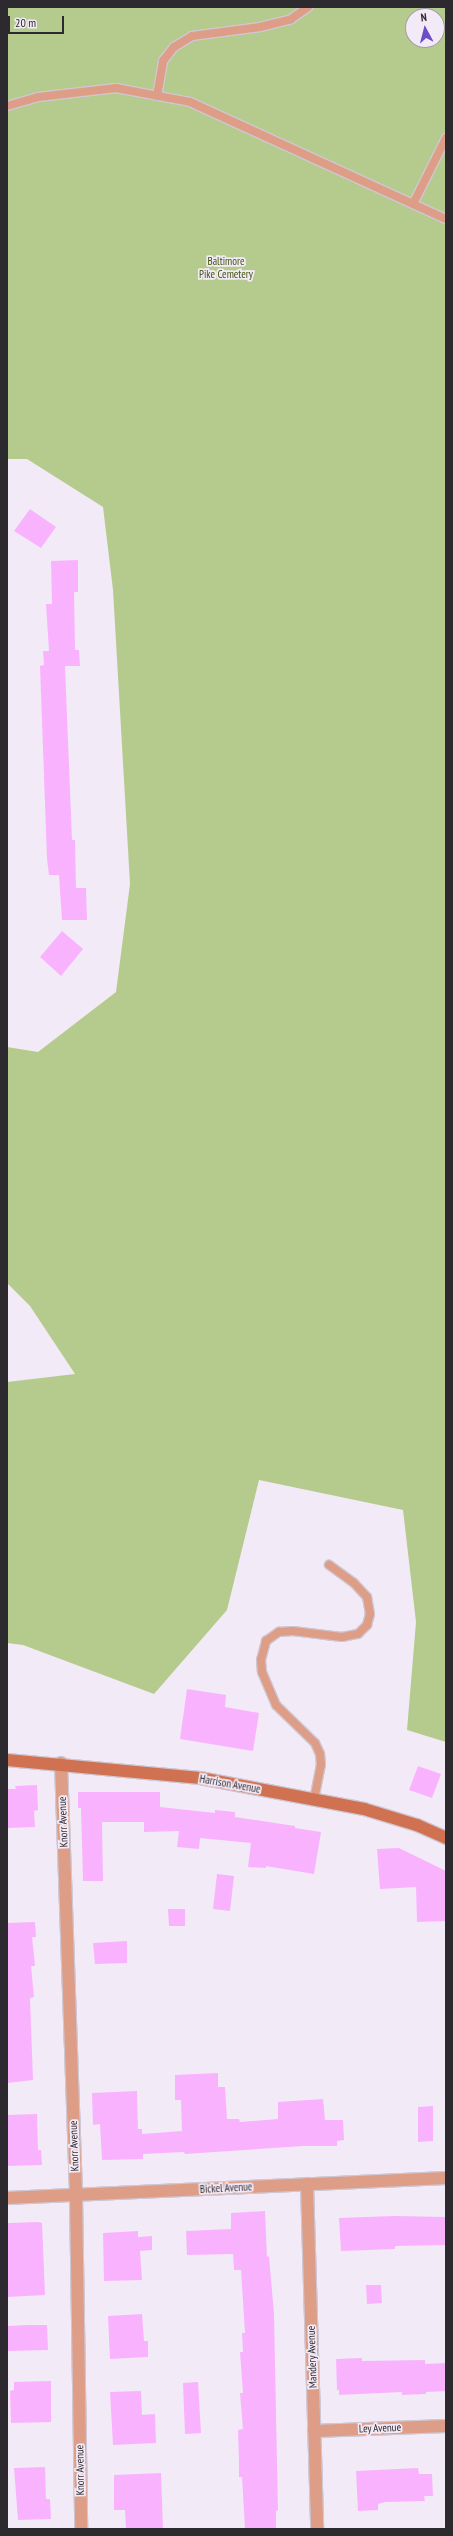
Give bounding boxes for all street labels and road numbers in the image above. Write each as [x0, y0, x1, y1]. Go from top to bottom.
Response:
street label: Harrison Avenue [198, 1772, 262, 1796]
street label: Knorr Avenue [56, 1796, 70, 1848]
street label: Knorr Avenue [67, 2120, 81, 2172]
street label: Bickel Avenue [199, 2180, 253, 2196]
street label: Mandery Avenue [304, 2325, 320, 2389]
street label: Ley Avenue [358, 2421, 402, 2435]
street label: Knorr Avenue [73, 2444, 87, 2496]

